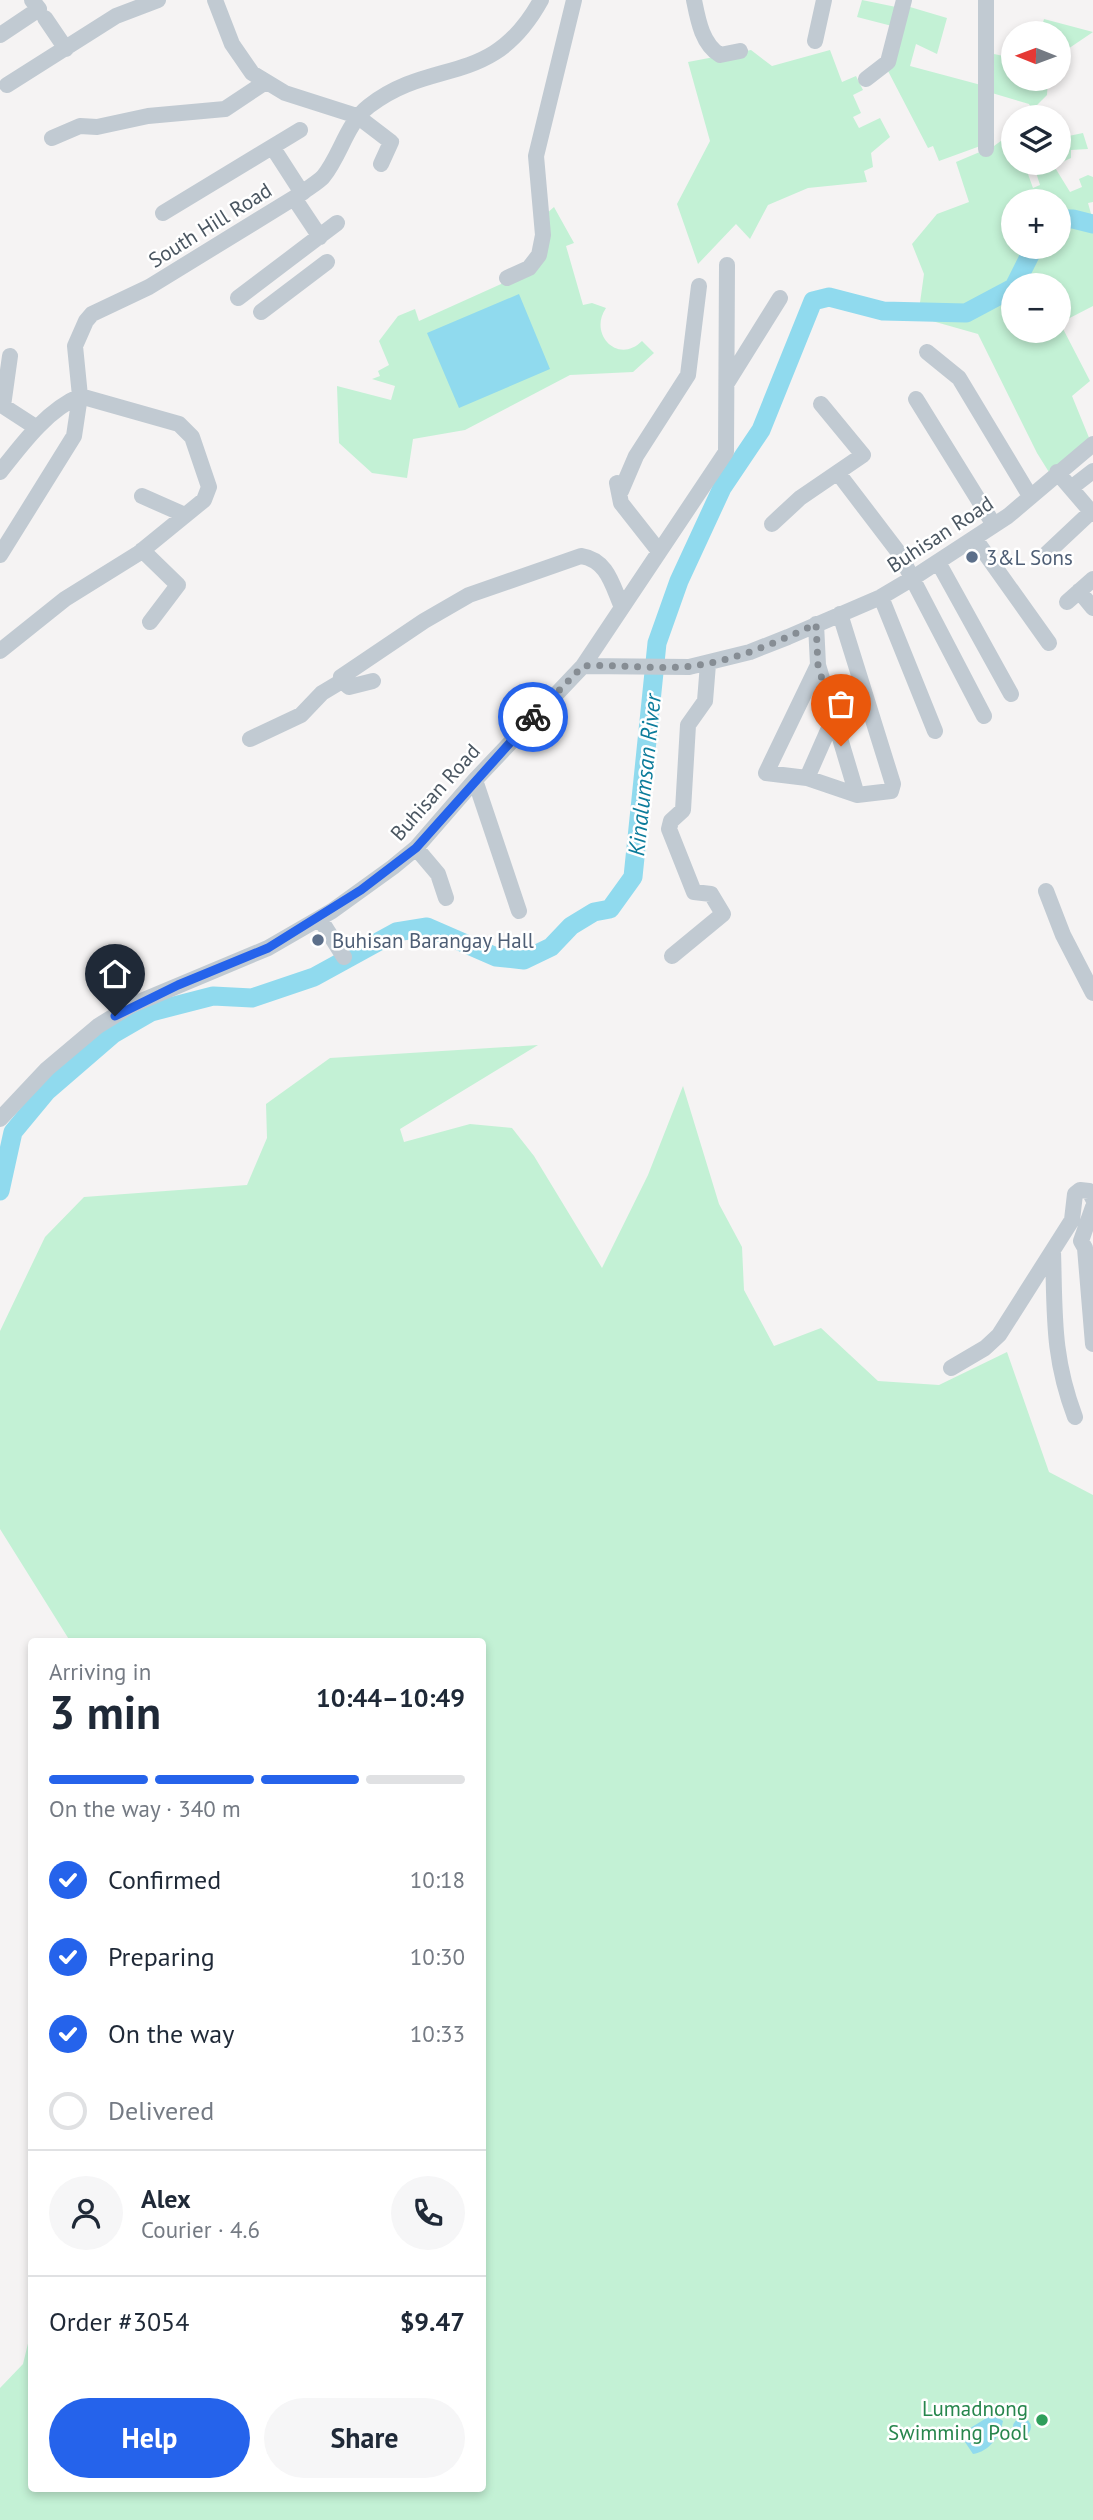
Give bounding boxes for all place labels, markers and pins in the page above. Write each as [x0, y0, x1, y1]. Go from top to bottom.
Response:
place label: 3&L Sons [986, 544, 1073, 571]
marker: 3&L Sons [964, 549, 980, 565]
pin [811, 674, 871, 746]
place label: Buhisan Barangay Hall [332, 927, 534, 954]
marker: Buhisan Barangay Hall [310, 932, 326, 948]
pin [85, 944, 145, 1016]
place label: Lumadnong Swimming Pool [888, 2395, 1028, 2446]
marker: Lumadnong Swimming Pool [1034, 2412, 1050, 2428]

